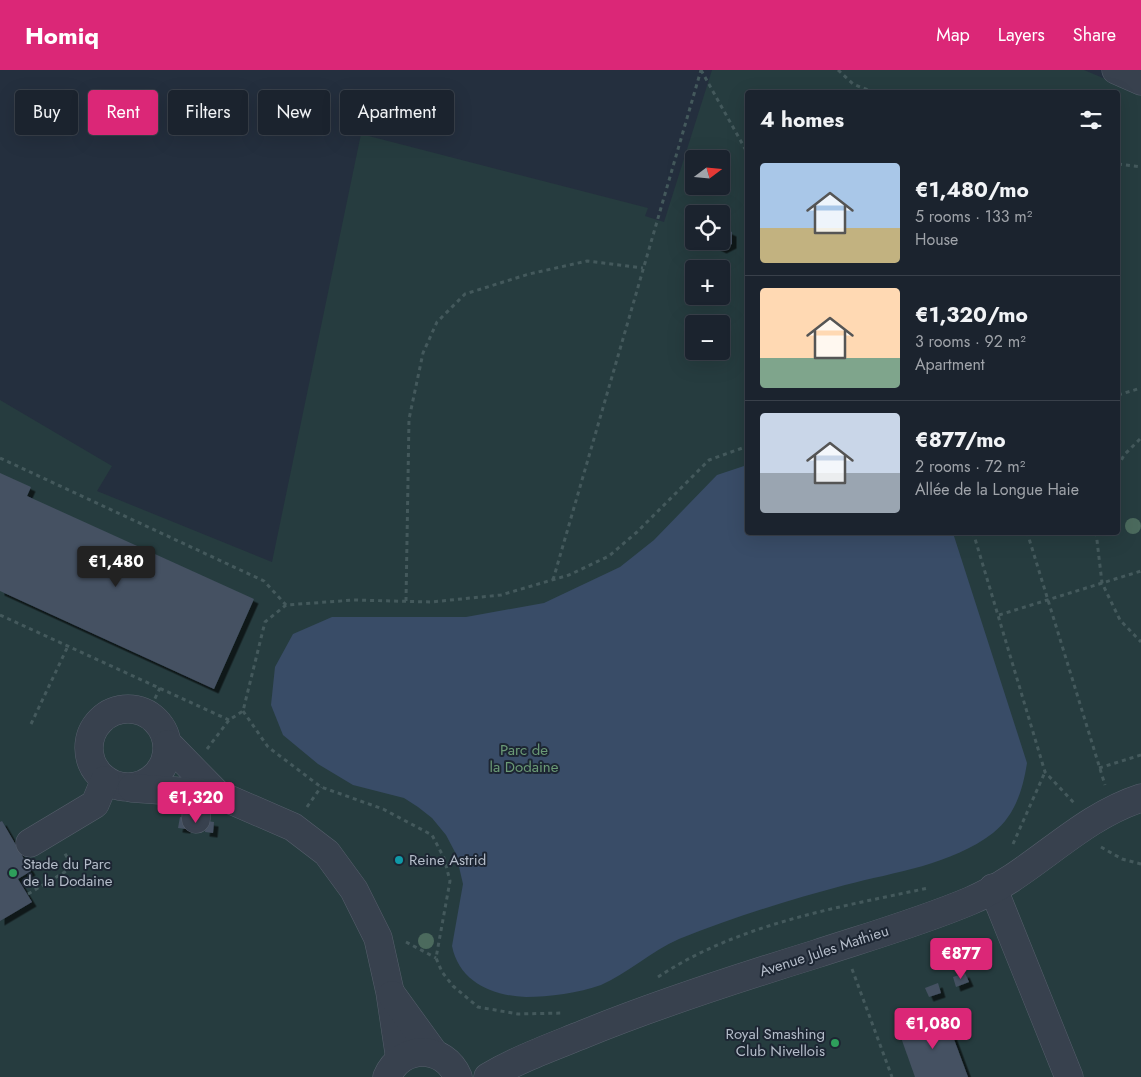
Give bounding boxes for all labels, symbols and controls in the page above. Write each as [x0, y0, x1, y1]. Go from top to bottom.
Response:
text: Homiq [25, 18, 99, 53]
text: Map [936, 22, 970, 48]
text: Layers [998, 22, 1045, 48]
text: Share [1073, 22, 1116, 48]
chip: Buy [15, 90, 78, 135]
chip: Rent [88, 90, 158, 135]
chip: Filters [168, 90, 248, 135]
chip: New [258, 90, 330, 135]
chip: Apartment [340, 90, 454, 135]
text: 4 homes [760, 105, 844, 135]
icon: filters [1077, 106, 1105, 134]
north arrow [685, 150, 730, 195]
map controls [685, 150, 730, 360]
text: €1,480/mo [915, 175, 1029, 205]
icon: home [800, 183, 860, 243]
button: locate [685, 205, 730, 250]
text: 5 rooms · 133 m² [915, 205, 1032, 228]
text: House [915, 228, 958, 251]
button: + [685, 260, 730, 305]
text: €1,320/mo [915, 300, 1028, 330]
icon: home [800, 308, 860, 368]
button: − [685, 315, 730, 360]
text: 3 rooms · 92 m² [915, 330, 1026, 353]
text: Apartment [915, 353, 985, 376]
text: €877/mo [915, 425, 1006, 455]
icon: home [800, 433, 860, 493]
text: 2 rooms · 72 m² [915, 455, 1025, 478]
text: Allée de la Longue Haie [915, 478, 1079, 501]
pin: €1,480 [75, 546, 157, 588]
text: €1,480 [88, 550, 144, 573]
park label: Parc de la Dodaine [490, 739, 559, 778]
pin: €1,320 [155, 782, 237, 824]
text: €1,320 [169, 786, 223, 809]
place label: Reine Astrid [409, 849, 486, 871]
place label: Stade du Parc de la Dodaine [23, 853, 113, 892]
marker: Reine Astrid [393, 854, 405, 866]
marker: Stade du Parc de la Dodaine [7, 867, 19, 879]
street label: Avenue Jules Mathieu [757, 920, 891, 982]
pin: €877 [931, 938, 991, 980]
text: €877 [941, 942, 981, 965]
pin: €1,080 [892, 1008, 974, 1050]
text: €1,080 [905, 1012, 961, 1035]
place label: Royal Smashing Club Nivellois [725, 1023, 825, 1062]
marker: Royal Smashing Club Nivellois [829, 1037, 841, 1049]

